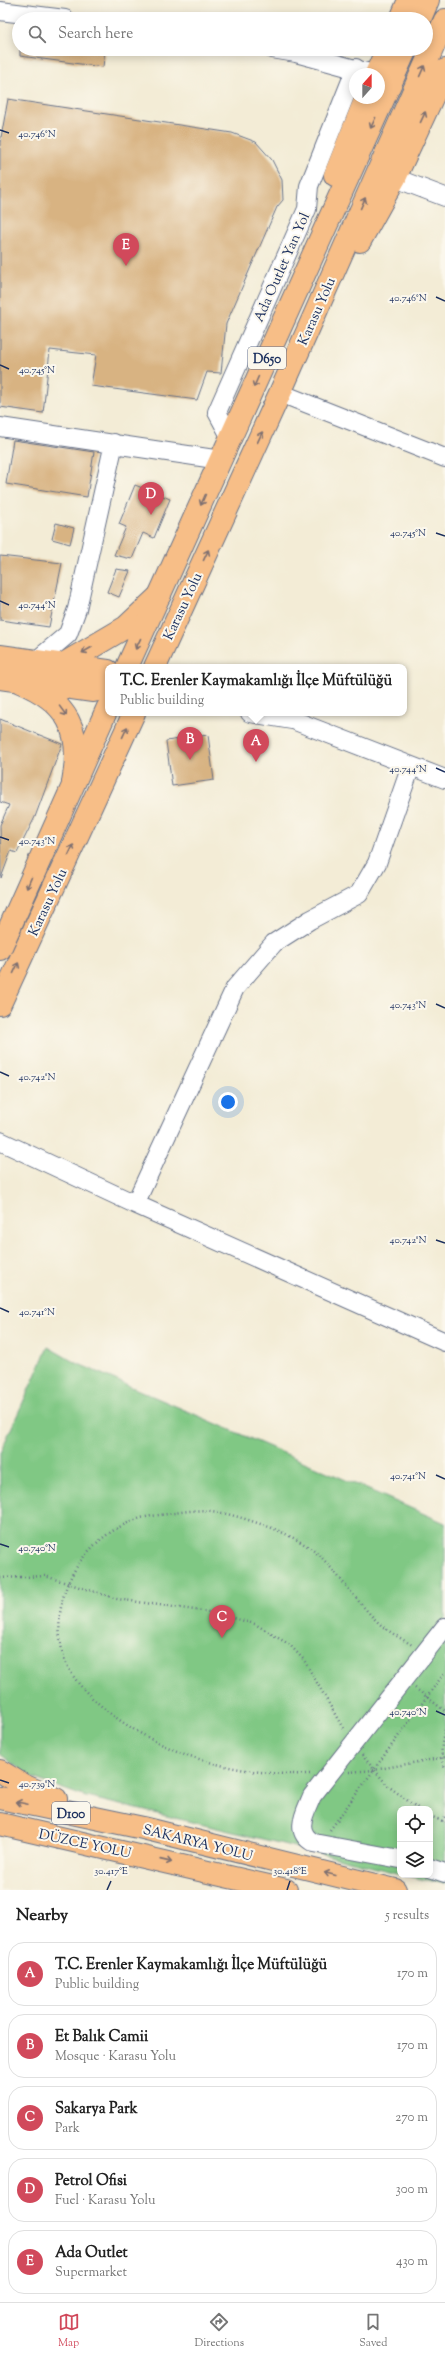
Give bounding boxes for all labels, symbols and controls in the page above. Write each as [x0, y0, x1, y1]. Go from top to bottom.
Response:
search box [12, 12, 433, 56]
icon: search [26, 23, 48, 45]
text: Search here [58, 24, 133, 45]
one-way arrow [419, 66, 426, 78]
north arrow [349, 68, 385, 104]
one-way arrow [420, 112, 427, 124]
one-way arrow [369, 117, 377, 129]
text: 40.746°N [18, 127, 56, 142]
one-way arrow [360, 197, 368, 209]
street label: Ada Outlet Yan Yol [250, 210, 316, 326]
pin: E [113, 233, 139, 266]
street label: Karasu Yolu [294, 275, 342, 349]
text: 40.746°N [389, 291, 427, 306]
road number: D650 [248, 347, 286, 369]
text: 40.745°N [19, 363, 55, 378]
one-way arrow [252, 375, 259, 387]
one-way arrow [257, 431, 264, 443]
pin: D [138, 482, 164, 515]
one-way arrow [199, 494, 206, 506]
text: 40.745°N [390, 526, 426, 541]
one-way arrow [203, 549, 210, 561]
street label: Karasu Yolu [159, 570, 208, 644]
text: 40.744°N [18, 598, 56, 613]
one-way arrow [134, 638, 141, 650]
one-way arrow [82, 646, 93, 654]
popup [105, 664, 407, 716]
text: T.C. Erenler Kaymakamlığı İlçe Müftülüğü [120, 671, 392, 692]
text: Public building [120, 692, 204, 710]
one-way arrow [59, 706, 67, 717]
one-way arrow [122, 726, 129, 738]
pin: B [177, 727, 203, 760]
pin: A [243, 729, 269, 762]
text: 40.744°N [389, 762, 427, 777]
text: 40.743°N [19, 834, 55, 849]
one-way arrow [68, 845, 75, 857]
street label: Karasu Yolu [24, 866, 73, 940]
one-way arrow [25, 877, 32, 889]
one-way arrow [13, 963, 20, 975]
text: 40.743°N [390, 998, 426, 1013]
text: 40.742°N [19, 1070, 55, 1085]
your location [218, 1092, 238, 1112]
text: 40.742°N [390, 1233, 426, 1248]
text: 40.741°N [19, 1305, 55, 1320]
text: 40.741°N [390, 1469, 426, 1484]
text: 40.740°N [18, 1541, 56, 1556]
pin: C [209, 1605, 235, 1638]
text: 40.740°N [389, 1705, 427, 1720]
text: 40.739°N [19, 1777, 55, 1792]
one-way arrow [16, 1798, 29, 1806]
road number: D100 [52, 1802, 90, 1824]
map controls [397, 1806, 433, 1878]
button: locate [397, 1806, 433, 1842]
street label: SAKARYA YOLU [141, 1821, 255, 1867]
street label: DÜZCE YOLU [36, 1824, 133, 1865]
button: layers [397, 1842, 433, 1878]
one-way arrow [159, 1858, 172, 1866]
text: 30.417°E [94, 1864, 128, 1879]
text: 30.418°E [273, 1864, 307, 1879]
one-way arrow [323, 1870, 336, 1877]
text: Nearby [16, 1904, 68, 1928]
text: 5 results [385, 1907, 429, 1925]
text: T.C. Erenler Kaymakamlığı İlçe Müftülüğü [55, 1955, 327, 1976]
text: A [25, 1965, 35, 1983]
text: 170 m [397, 1965, 428, 1983]
text: Public building [55, 1976, 139, 1994]
text: Et Balık Camii [55, 2027, 148, 2048]
text: B [26, 2037, 34, 2055]
text: 170 m [397, 2037, 428, 2055]
text: Mosque · Karasu Yolu [55, 2048, 176, 2066]
text: Sakarya Park [55, 2099, 138, 2120]
text: C [25, 2109, 35, 2127]
text: 270 m [395, 2109, 428, 2127]
text: Park [55, 2120, 80, 2138]
text: Petrol Ofisi [55, 2171, 127, 2192]
text: D [25, 2181, 35, 2199]
text: 300 m [396, 2181, 428, 2199]
text: Fuel · Karasu Yolu [55, 2192, 155, 2210]
text: Ada Outlet [55, 2243, 128, 2264]
text: E [26, 2253, 34, 2271]
text: 430 m [396, 2253, 428, 2271]
text: Supermarket [55, 2264, 127, 2282]
tab: Map [58, 2311, 80, 2351]
tab: Directions [195, 2311, 244, 2351]
tab: Saved [359, 2311, 387, 2351]

